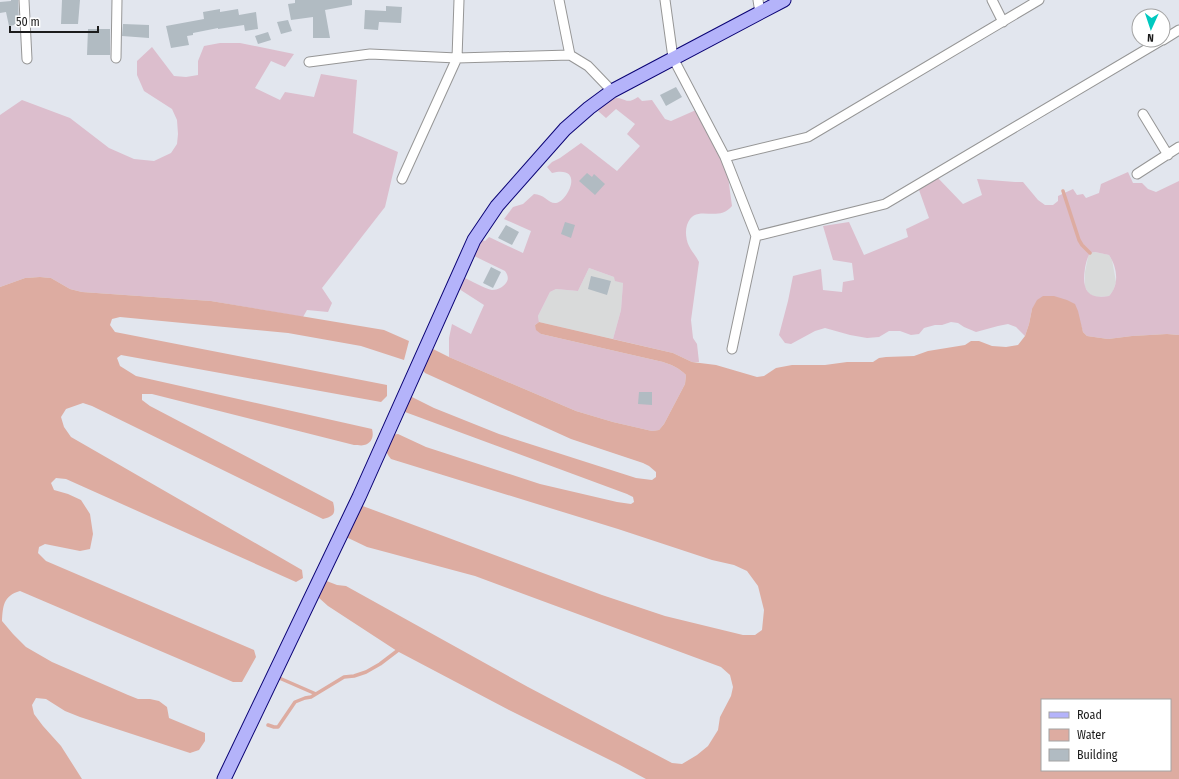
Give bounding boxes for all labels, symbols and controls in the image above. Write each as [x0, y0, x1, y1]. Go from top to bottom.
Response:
scale bar [10, 8, 98, 34]
north arrow [1131, 8, 1171, 48]
text: 50 m [16, 15, 40, 29]
text: N [1147, 31, 1154, 44]
legend [1041, 699, 1171, 771]
text: Road [1077, 708, 1102, 722]
text: Water [1077, 728, 1106, 742]
text: Building [1077, 748, 1118, 762]

